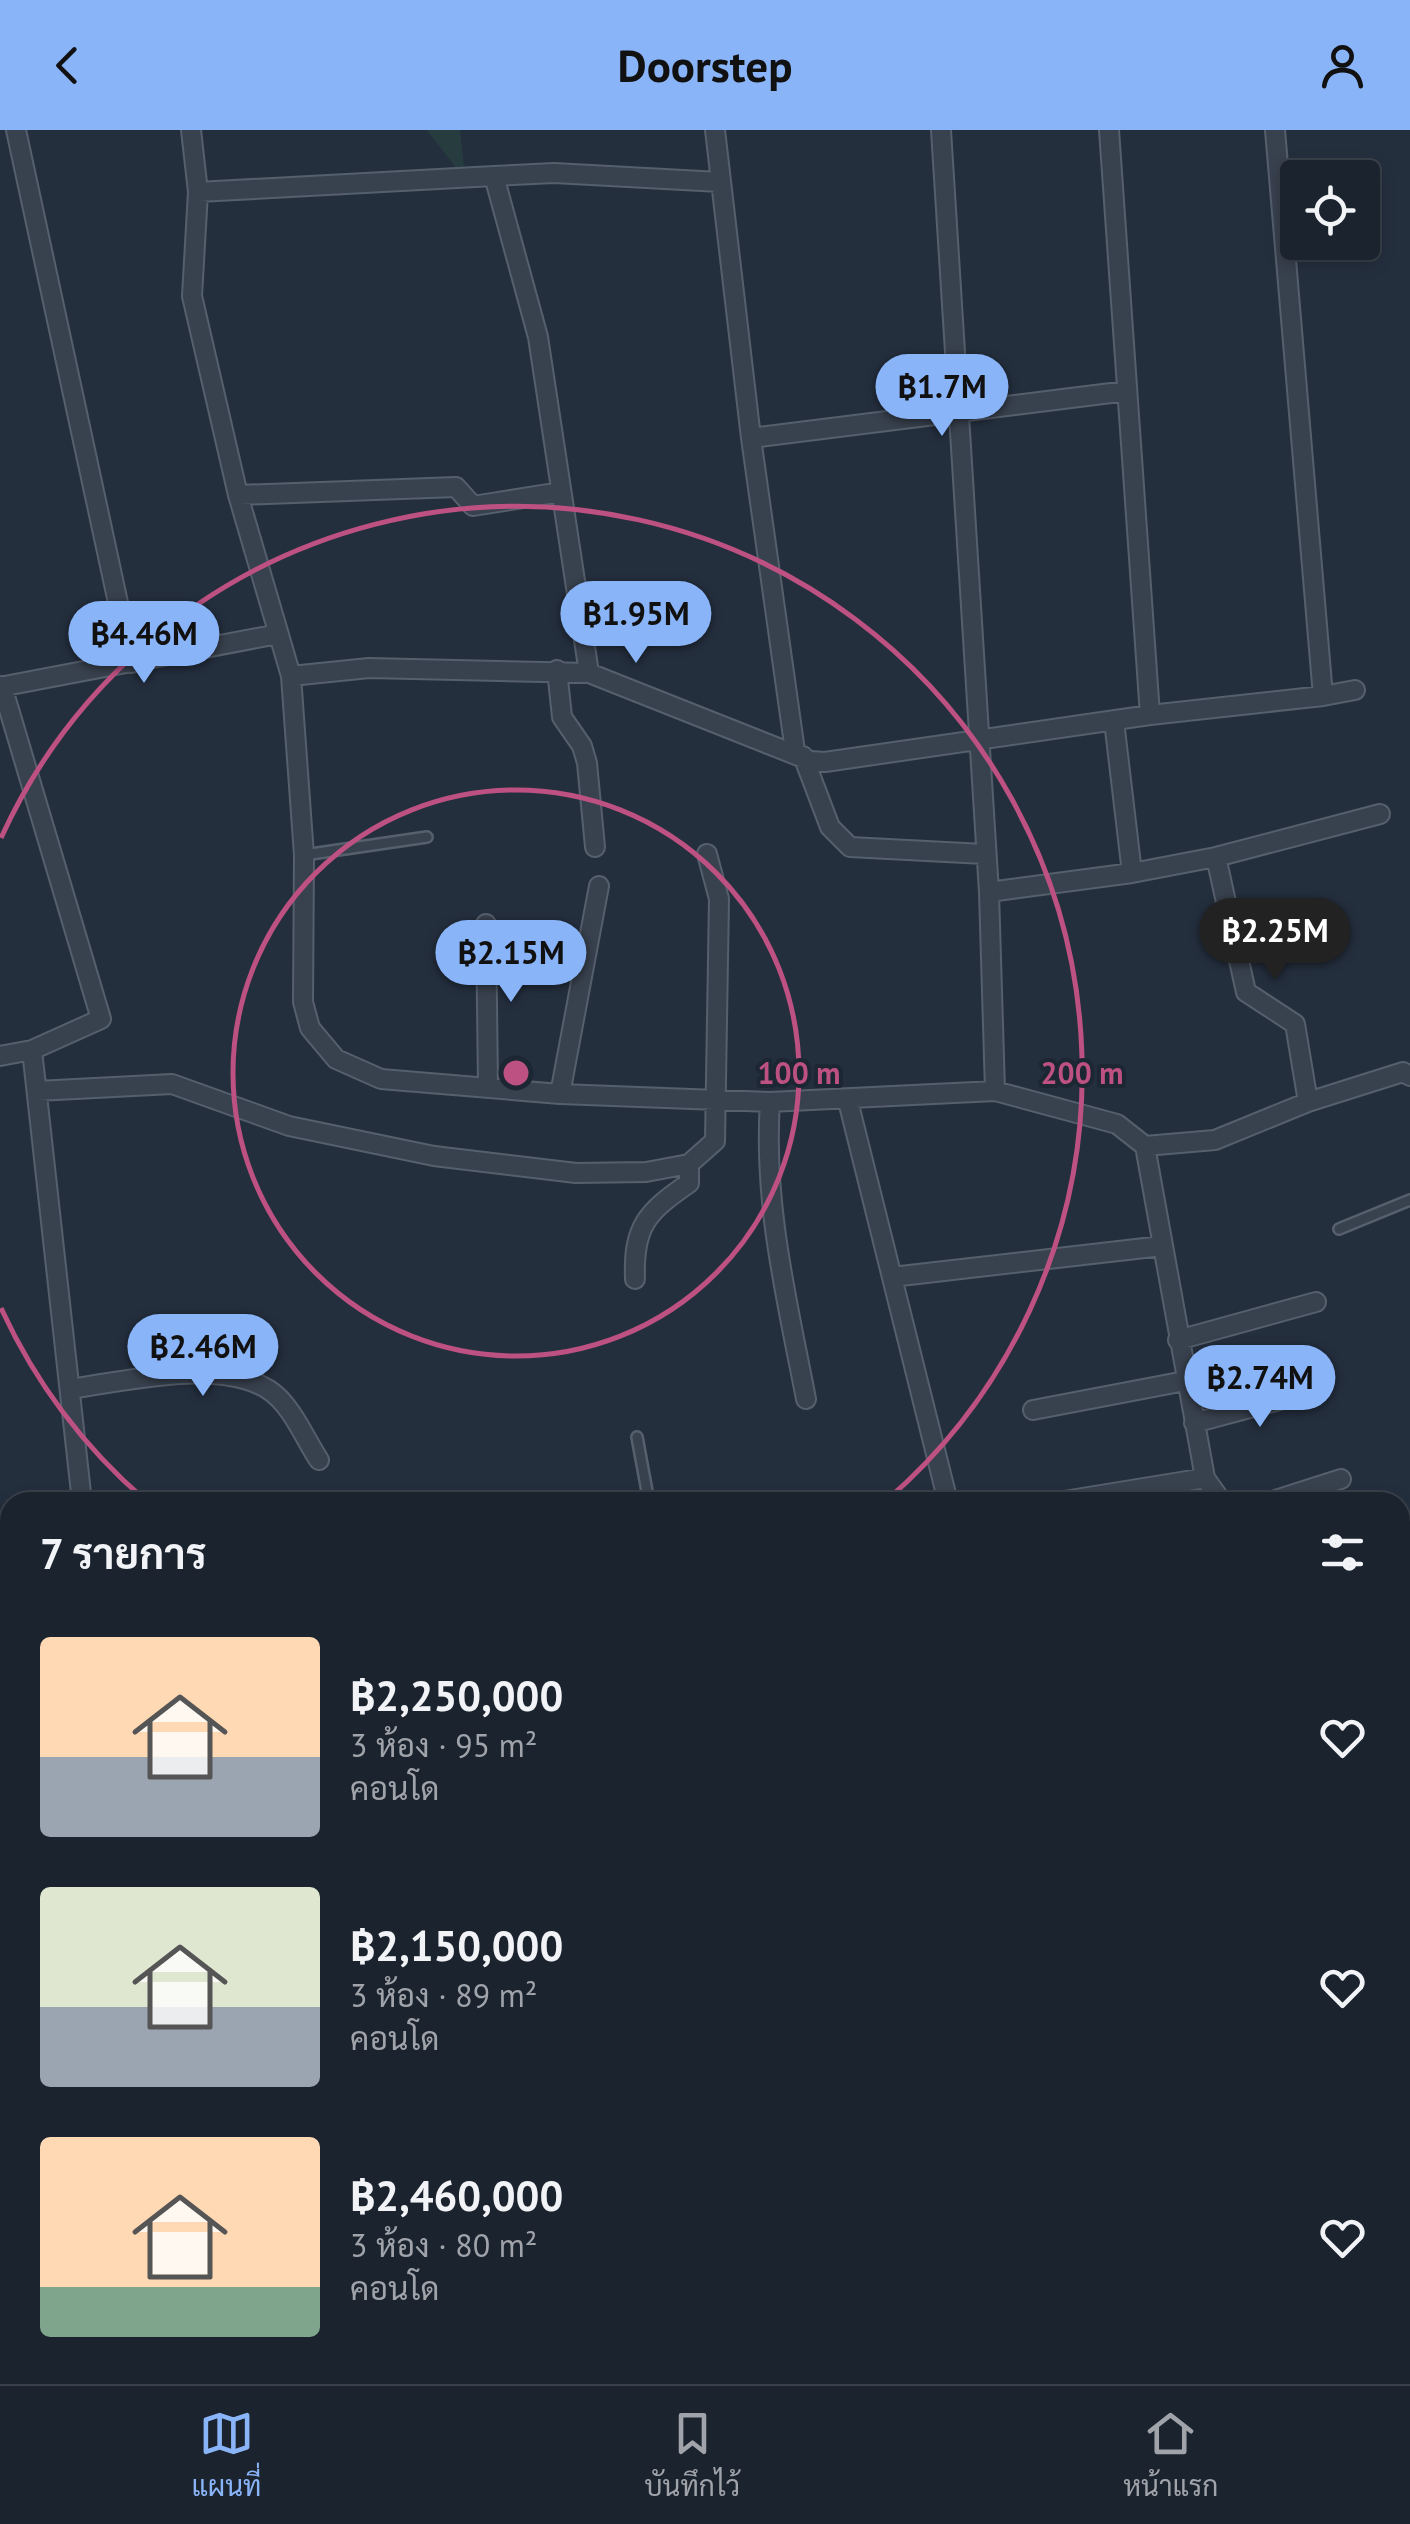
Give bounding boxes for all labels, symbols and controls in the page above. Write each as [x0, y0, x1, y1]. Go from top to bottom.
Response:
text: Doorstep [618, 36, 792, 94]
icon: back [40, 38, 95, 93]
icon: person [1315, 38, 1370, 93]
map controls [1280, 160, 1380, 260]
button: locate [1280, 160, 1380, 260]
pin: ฿1.7M [872, 354, 1012, 439]
text: ฿1.7M [897, 365, 987, 407]
pin: ฿1.95M [555, 581, 717, 666]
text: ฿1.95M [582, 592, 690, 634]
pin: ฿4.46M [63, 601, 225, 686]
text: ฿4.46M [90, 612, 198, 654]
pin: ฿2.25M [1194, 898, 1356, 983]
text: ฿2.25M [1221, 909, 1329, 951]
pin: ฿2.15M [430, 920, 592, 1005]
text: ฿2.15M [457, 931, 565, 973]
text: 100 m [758, 1053, 840, 1092]
text: 200 m [1041, 1053, 1123, 1092]
centre of rings [498, 1055, 534, 1091]
pin: ฿2.46M [122, 1314, 284, 1399]
text: ฿2.46M [149, 1325, 257, 1367]
pin: ฿2.74M [1179, 1345, 1341, 1430]
text: ฿2.74M [1206, 1356, 1314, 1398]
icon: filters [1315, 1525, 1370, 1580]
text: 7 รายการ [40, 1526, 207, 1581]
text: ฿2,250,000 [350, 1668, 563, 1723]
icon: home [120, 1677, 240, 1797]
icon: heart [1315, 1710, 1370, 1765]
text: 3 ห้อง · 95 m² [350, 1724, 537, 1766]
text: คอนโด [350, 1767, 440, 1809]
text: ฿2,150,000 [350, 1918, 563, 1973]
icon: home [120, 1927, 240, 2047]
icon: heart [1315, 1960, 1370, 2015]
text: 3 ห้อง · 89 m² [350, 1974, 537, 2016]
text: คอนโด [350, 2017, 440, 2059]
text: ฿2,460,000 [350, 2168, 563, 2223]
icon: home [120, 2177, 240, 2297]
icon: heart [1315, 2210, 1370, 2265]
text: 3 ห้อง · 80 m² [350, 2224, 537, 2266]
text: คอนโด [350, 2267, 440, 2309]
tab: แผนที่ [192, 2406, 261, 2504]
tab: บันทึกไว้ [645, 2406, 740, 2504]
tab: หน้าแรก [1123, 2406, 1218, 2504]

